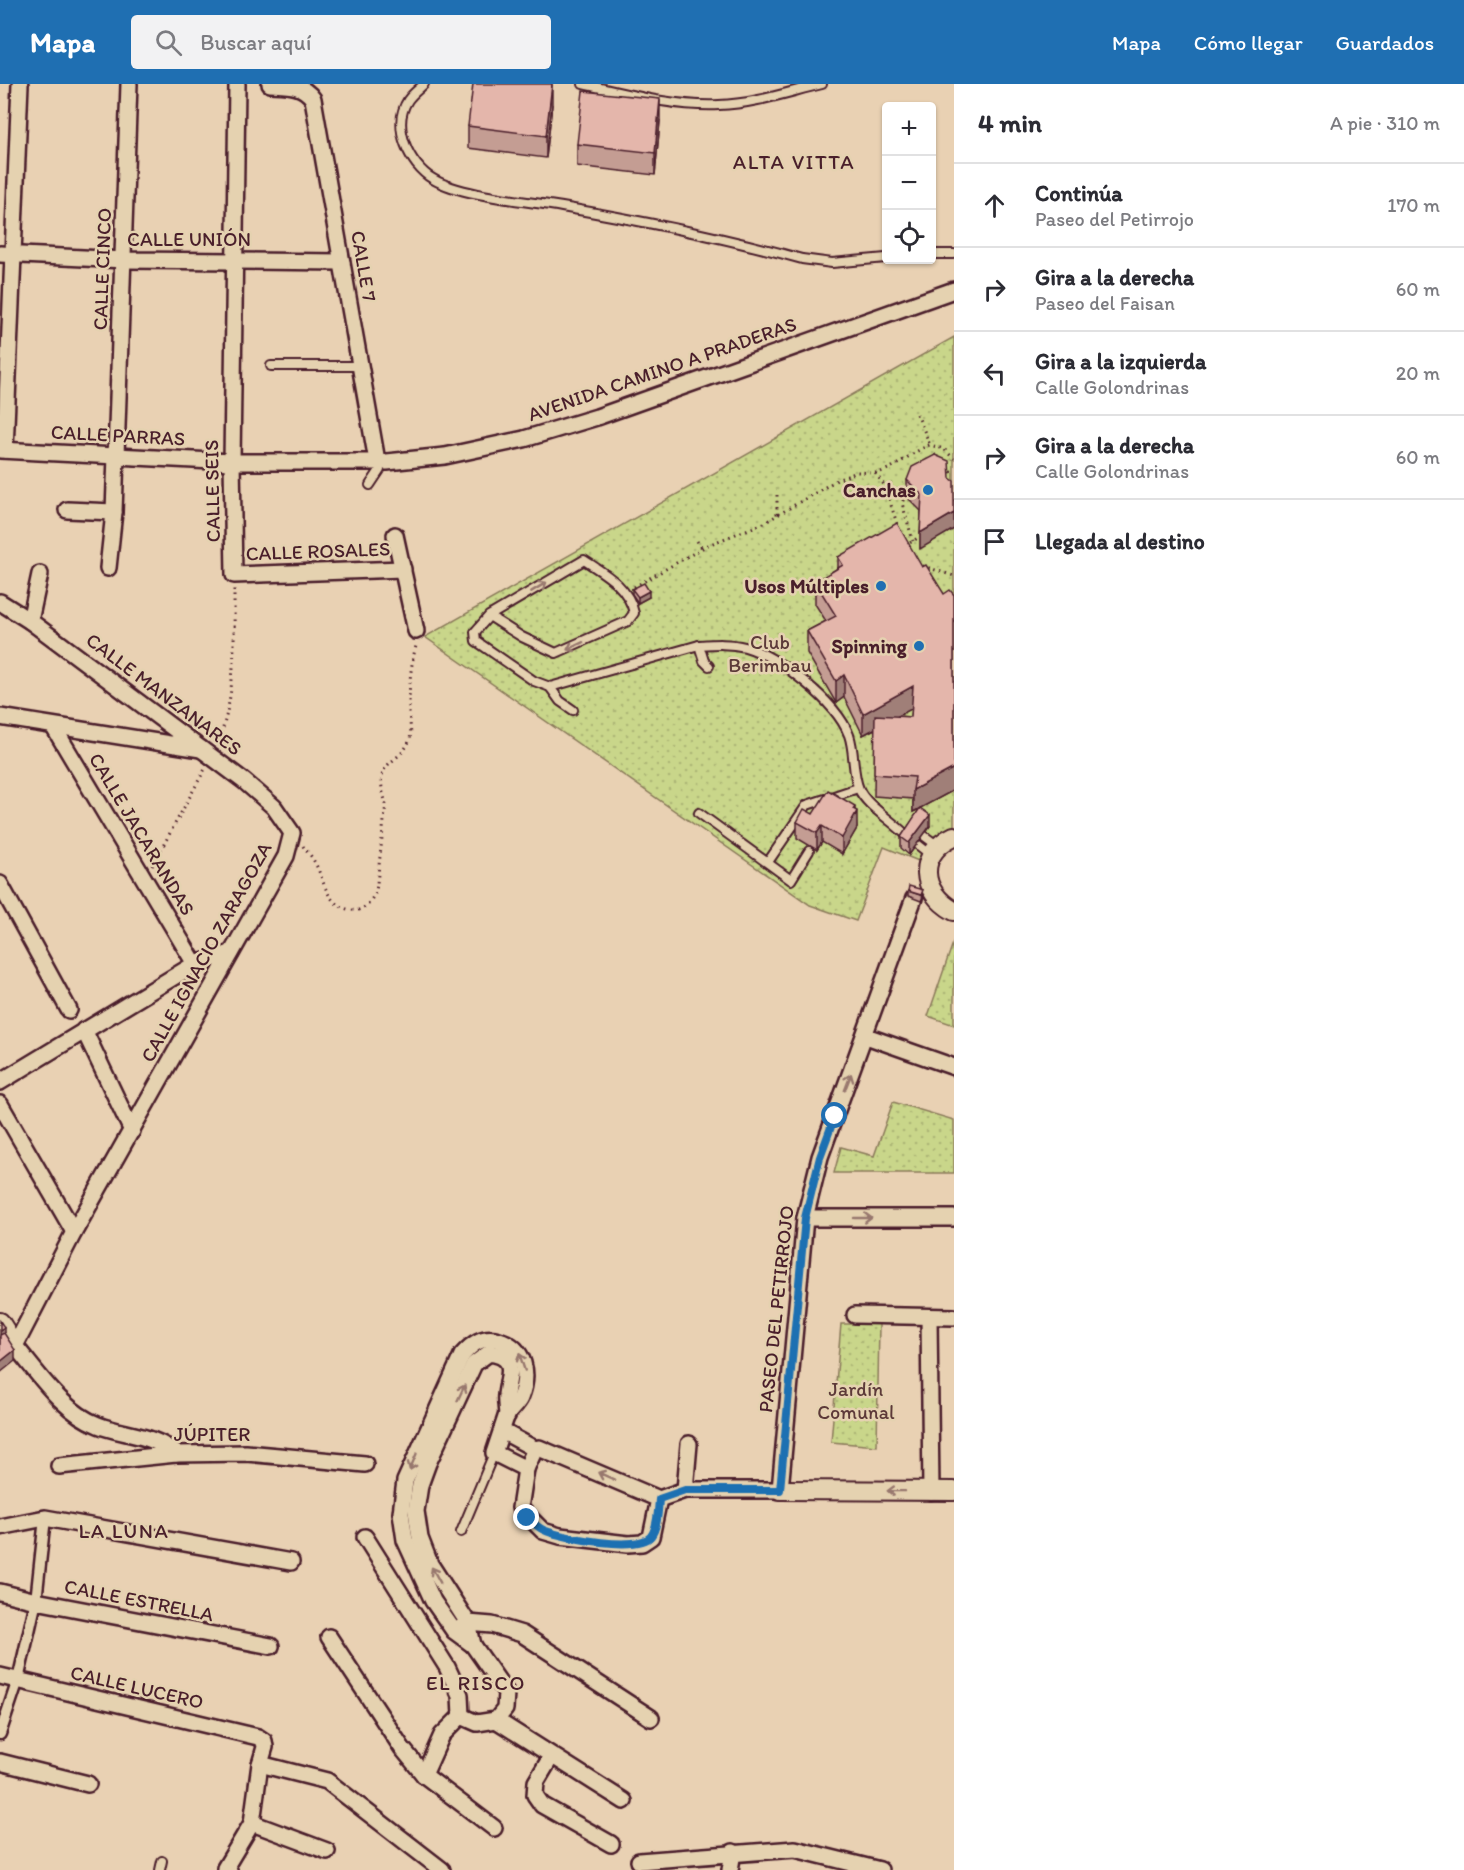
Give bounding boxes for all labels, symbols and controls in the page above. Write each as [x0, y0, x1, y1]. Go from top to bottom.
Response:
search box [131, 15, 551, 69]
text: Mapa [30, 25, 95, 59]
icon: search [152, 26, 185, 59]
text: Buscar aquí [200, 29, 311, 56]
text: Mapa [1112, 30, 1161, 55]
text: Cómo llegar [1194, 30, 1303, 55]
text: Guardados [1336, 30, 1434, 55]
map controls [882, 102, 936, 264]
button: + [882, 102, 936, 156]
text: 4 min [978, 107, 1042, 139]
text: A pie · 310 m [1330, 111, 1440, 135]
district label: ALTA VITTA [733, 149, 855, 174]
button: − [882, 156, 936, 210]
text: Continúa [1035, 180, 1123, 207]
icon: ahead [978, 189, 1011, 222]
text: 170 m [1387, 193, 1440, 217]
street label: CALLE CINCO [88, 207, 116, 331]
text: Paseo del Petirrojo [1035, 207, 1194, 231]
button: locate [882, 210, 936, 264]
street label: CALLE UNIÓN [127, 227, 251, 251]
street label: CALLE 7 [346, 229, 382, 303]
text: Gira a la derecha [1035, 264, 1194, 291]
icon: right [978, 273, 1011, 306]
text: 60 m [1396, 277, 1440, 301]
text: Paseo del Faisan [1035, 291, 1175, 315]
street label: AVENIDA CAMINO A PRADERAS [524, 312, 800, 426]
text: Gira a la izquierda [1035, 348, 1206, 375]
icon: left [978, 357, 1011, 390]
text: 20 m [1396, 361, 1440, 385]
text: Calle Golondrinas [1035, 375, 1189, 399]
street label: CALLE PARRAS [50, 419, 186, 451]
text: Gira a la derecha [1035, 432, 1194, 459]
street label: CALLE SEIS [199, 440, 225, 542]
icon: right [978, 441, 1011, 474]
text: 60 m [1396, 445, 1440, 469]
text: Calle Golondrinas [1035, 459, 1189, 483]
place label: Canchas [843, 478, 916, 502]
marker: Canchas [921, 483, 935, 497]
icon: arrive [978, 525, 1011, 558]
text: Llegada al destino [1035, 528, 1205, 555]
street label: CALLE ROSALES [245, 536, 391, 566]
place label: Usos Múltiples [744, 574, 869, 599]
marker: Usos Múltiples [874, 579, 888, 593]
one-way arrow [531, 580, 548, 592]
street label: CALLE MANZANARES [81, 628, 247, 760]
park label: Club Berimbau [728, 630, 812, 677]
place label: Spinning [831, 634, 908, 659]
marker: Spinning [912, 639, 926, 653]
one-way arrow [567, 640, 585, 652]
street label: CALLE JACARANDAS [84, 748, 200, 920]
street label: CALLE IGNACIO ZARAGOZA [135, 838, 277, 1066]
one-way arrow [843, 1073, 854, 1092]
route start [821, 1102, 847, 1128]
street label: PASEO DEL PETIRROJO [753, 1204, 799, 1414]
one-way arrow [853, 1212, 873, 1224]
one-way arrow [516, 1353, 527, 1372]
park label: Jardín Comunal [817, 1377, 895, 1424]
one-way arrow [455, 1384, 467, 1402]
street label: JÚPITER [174, 1422, 250, 1446]
one-way arrow [407, 1453, 418, 1471]
one-way arrow [597, 1469, 615, 1481]
one-way arrow [886, 1485, 906, 1497]
route end [513, 1504, 539, 1530]
district label: LA LUNA [79, 1518, 169, 1543]
one-way arrow [430, 1567, 442, 1584]
street label: CALLE ESTRELLA [62, 1574, 216, 1626]
street label: CALLE LUCERO [68, 1660, 206, 1714]
district label: EL RISCO [426, 1670, 526, 1695]

